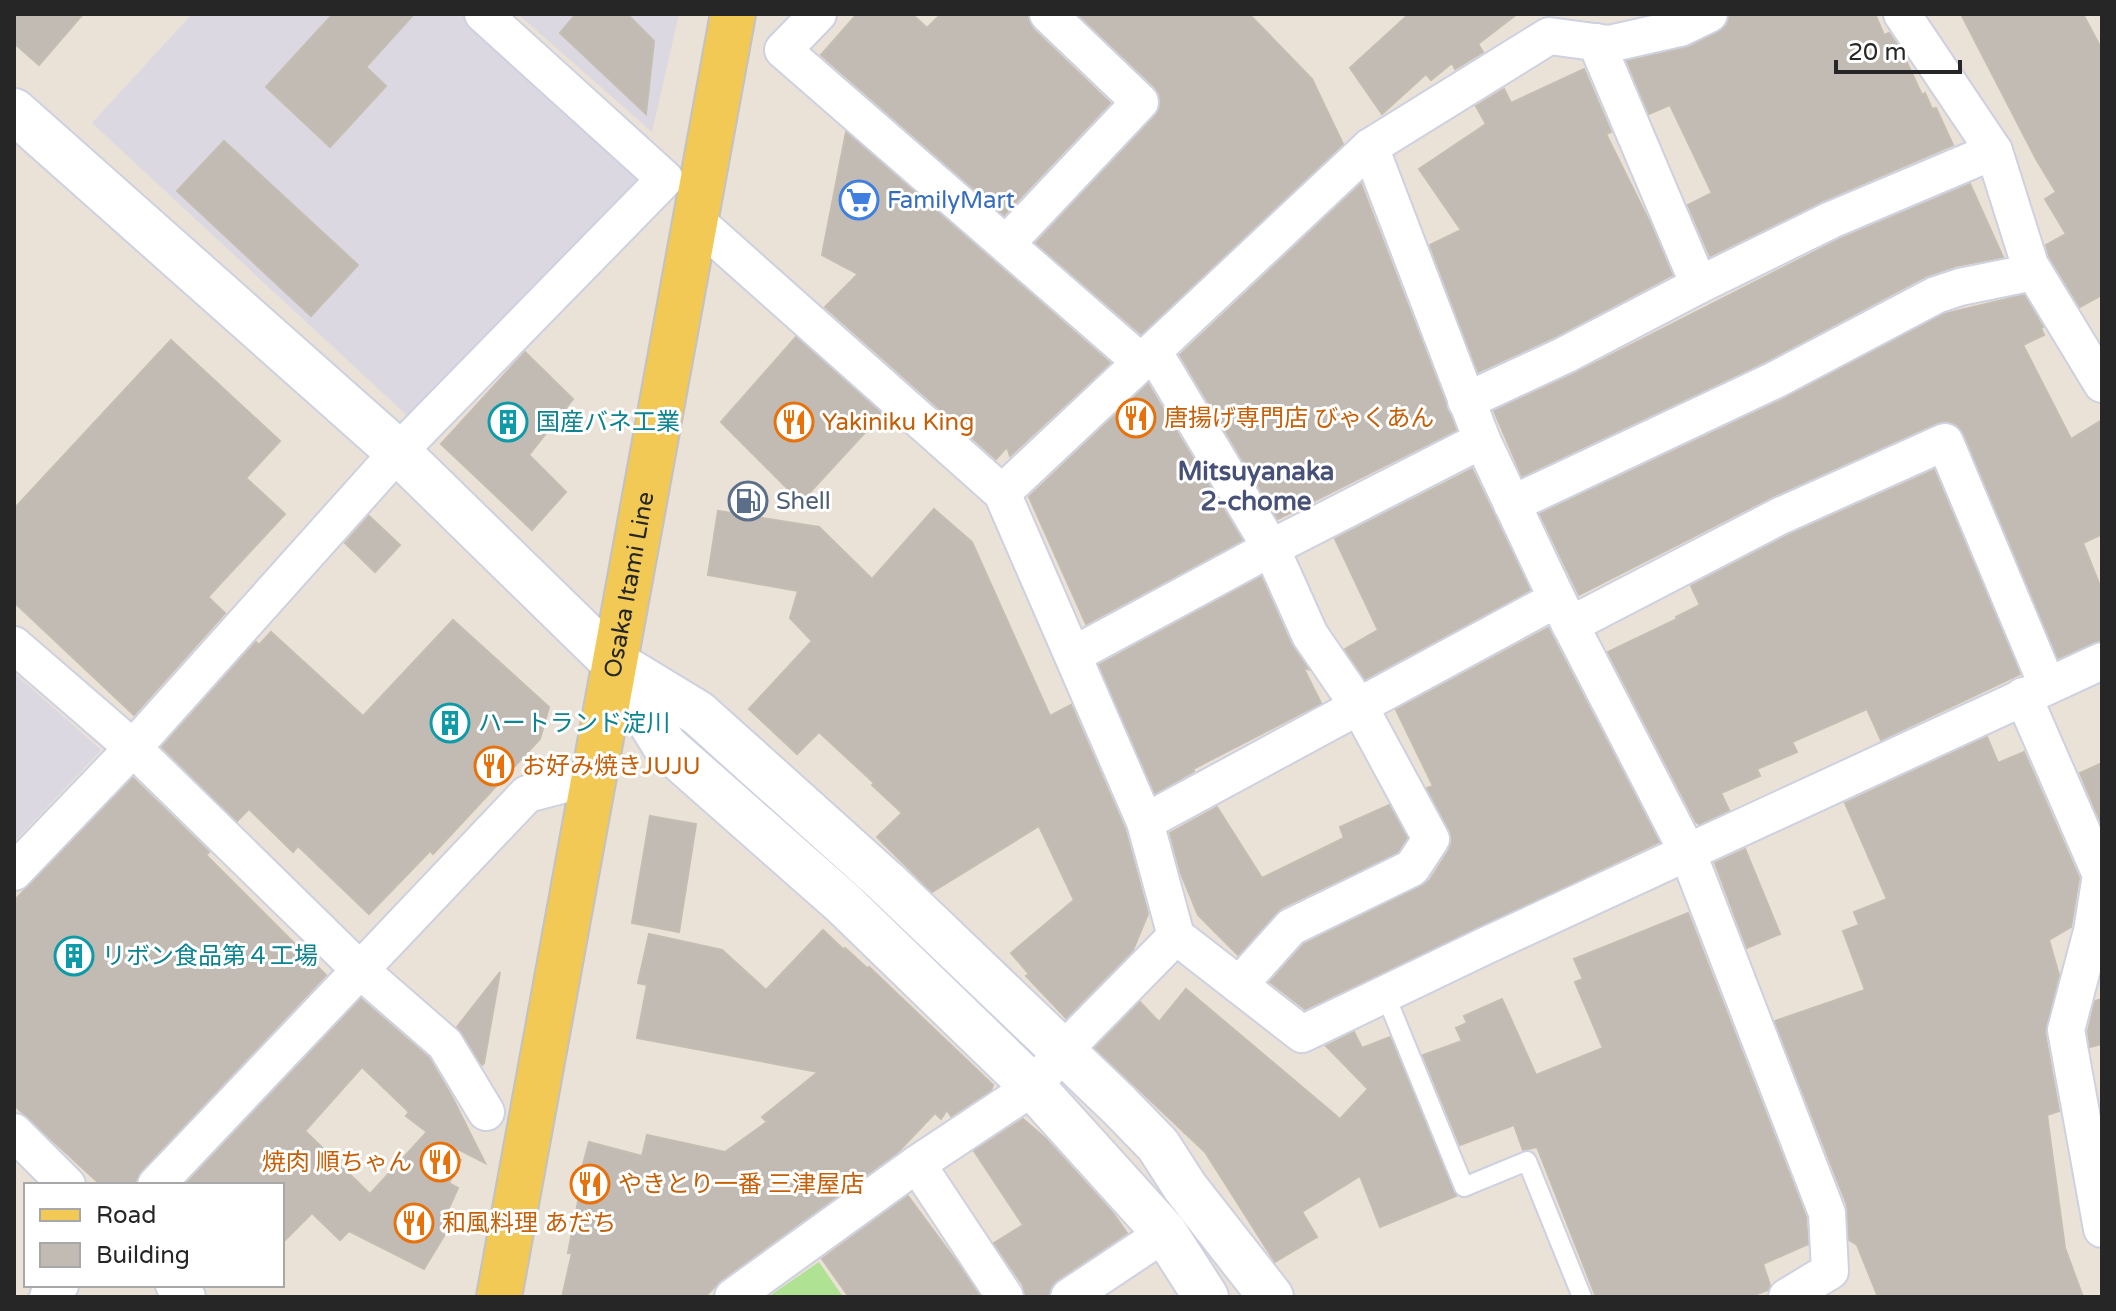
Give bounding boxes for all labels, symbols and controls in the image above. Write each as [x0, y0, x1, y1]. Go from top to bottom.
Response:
scale bar [1836, 24, 1960, 74]
text: 20 m [1848, 38, 1906, 67]
supermarket icon: FamilyMart [838, 179, 880, 221]
place label: FamilyMart [887, 186, 1015, 215]
restaurant icon: 唐揚げ専門店 びゃくあん [1115, 397, 1157, 439]
building icon: 国産バネ工業 [487, 401, 529, 443]
restaurant icon: Yakiniku King [773, 401, 815, 443]
place label: 唐揚げ専門店 びゃくあん [1164, 404, 1434, 433]
place label: 国産バネ工業 [536, 408, 680, 437]
place label: Yakiniku King [822, 408, 974, 437]
district label: Mitsuyanaka 2-chome [1178, 456, 1334, 517]
fuel station icon: Shell [727, 480, 769, 522]
place label: Shell [776, 487, 831, 516]
street label: Osaka Itami Line [598, 489, 661, 680]
building icon: ハートランド淀川 [429, 702, 471, 744]
place label: ハートランド淀川 [478, 709, 670, 738]
restaurant icon: お好み焼きJUJU [473, 745, 515, 787]
place label: お好み焼きJUJU [522, 752, 701, 781]
building icon: リボン食品第４工場 [53, 935, 95, 977]
place label: リボン食品第４工場 [102, 942, 318, 971]
restaurant icon: 焼肉 順ちゃん [419, 1141, 461, 1183]
place label: 焼肉 順ちゃん [262, 1148, 412, 1177]
restaurant icon: やきとり一番 三津屋店 [569, 1163, 611, 1205]
place label: やきとり一番 三津屋店 [618, 1170, 864, 1199]
legend [24, 1183, 284, 1287]
text: Road [96, 1201, 156, 1230]
restaurant icon: 和風料理 あだち [393, 1202, 435, 1244]
place label: 和風料理 あだち [442, 1209, 616, 1238]
text: Building [96, 1241, 190, 1270]

